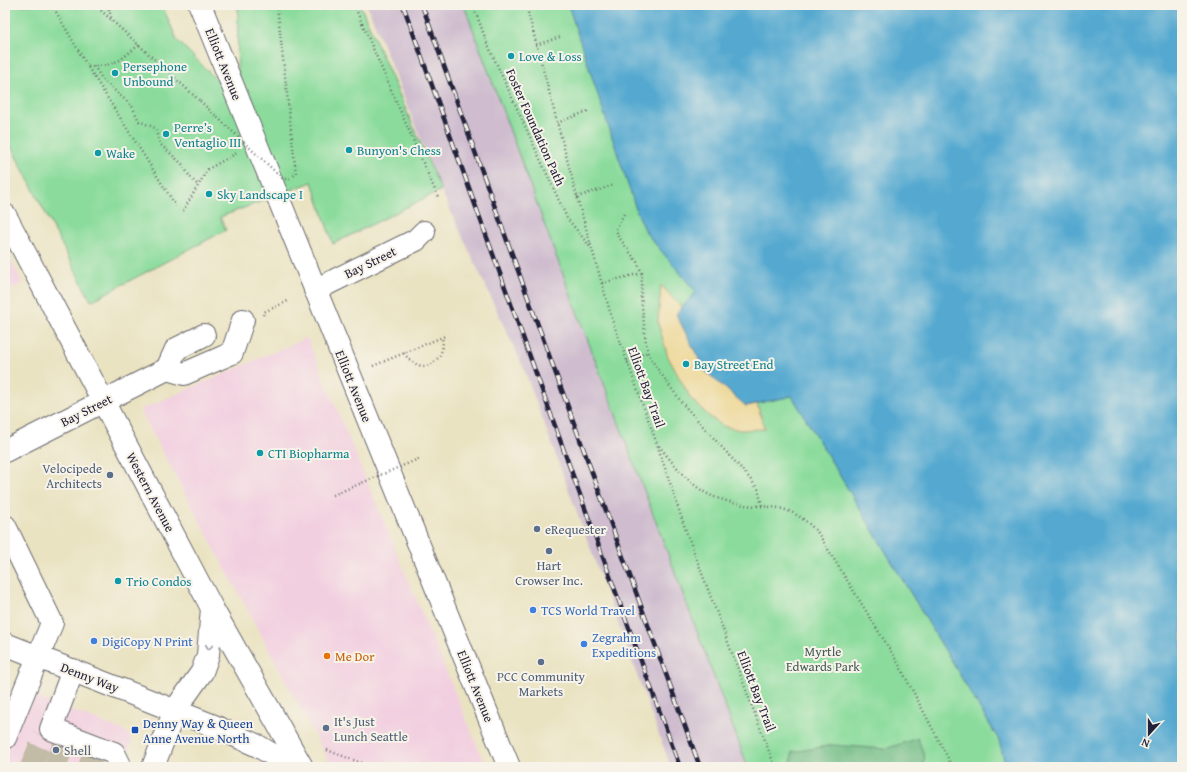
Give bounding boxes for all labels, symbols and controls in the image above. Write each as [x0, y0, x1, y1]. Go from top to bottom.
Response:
street label: Elliott Avenue [200, 25, 247, 103]
place label: Love & Loss [519, 47, 582, 66]
marker: Love & Loss [506, 51, 516, 61]
place label: Persephone Unbound [123, 57, 187, 91]
street label: Foster Foundation Path [501, 66, 570, 189]
marker: Persephone Unbound [110, 68, 120, 78]
place label: Perre’s Ventaglio III [174, 118, 241, 152]
marker: Perre’s Ventaglio III [161, 129, 171, 139]
place label: Bunyon's Chess [357, 141, 441, 160]
place label: Wake [106, 144, 135, 163]
marker: Bunyon's Chess [344, 145, 354, 155]
marker: Wake [93, 148, 103, 158]
place label: Sky Landscape I [217, 185, 303, 204]
marker: Sky Landscape I [204, 189, 214, 199]
street label: Bay Street [341, 242, 400, 283]
street label: Elliott Bay Trail [623, 344, 670, 431]
street label: Elliott Avenue [330, 347, 377, 425]
place label: Bay Street End [694, 355, 773, 374]
marker: Bay Street End [681, 359, 691, 369]
street label: Bay Street [57, 389, 116, 432]
place label: CTI Biopharma [268, 444, 350, 463]
marker: CTI Biopharma [255, 448, 265, 458]
street label: Western Avenue [122, 449, 180, 536]
place label: Velocipede Architects [42, 459, 102, 493]
marker: Velocipede Architects [105, 470, 115, 480]
place label: eRequester [545, 520, 607, 539]
marker: eRequester [532, 524, 542, 534]
marker: Hart Crowser Inc. [544, 546, 554, 556]
place label: Hart Crowser Inc. [515, 556, 583, 590]
place label: Trio Condos [126, 572, 192, 591]
marker: Trio Condos [113, 576, 123, 586]
place label: TCS World Travel [541, 601, 635, 620]
marker: TCS World Travel [528, 605, 538, 615]
place label: Zegrahm Expeditions [592, 628, 656, 662]
place label: DigiCopy N Print [102, 632, 193, 651]
marker: DigiCopy N Print [89, 636, 99, 646]
marker: Zegrahm Expeditions [579, 639, 589, 649]
park label: Myrtle Edwards Park [786, 642, 860, 676]
one-way arrow [205, 644, 214, 650]
place label: Me Dor [335, 647, 375, 666]
street label: Elliott Avenue [452, 647, 499, 725]
street label: Elliott Bay Trail [732, 648, 781, 735]
marker: Me Dor [322, 651, 332, 661]
marker: PCC Community Markets [536, 657, 546, 667]
street label: Denny Way [58, 658, 122, 697]
place label: PCC Community Markets [497, 667, 586, 701]
place label: It's Just Lunch Seattle [334, 712, 408, 746]
place label: Denny Way & Queen Anne Avenue North [143, 714, 254, 748]
north arrow [1129, 714, 1169, 754]
marker: It's Just Lunch Seattle [321, 723, 331, 733]
marker: Denny Way & Queen Anne Avenue North [130, 725, 140, 735]
text: N [1139, 734, 1152, 752]
place label: Shell [64, 741, 91, 760]
marker: Shell [51, 745, 61, 755]

